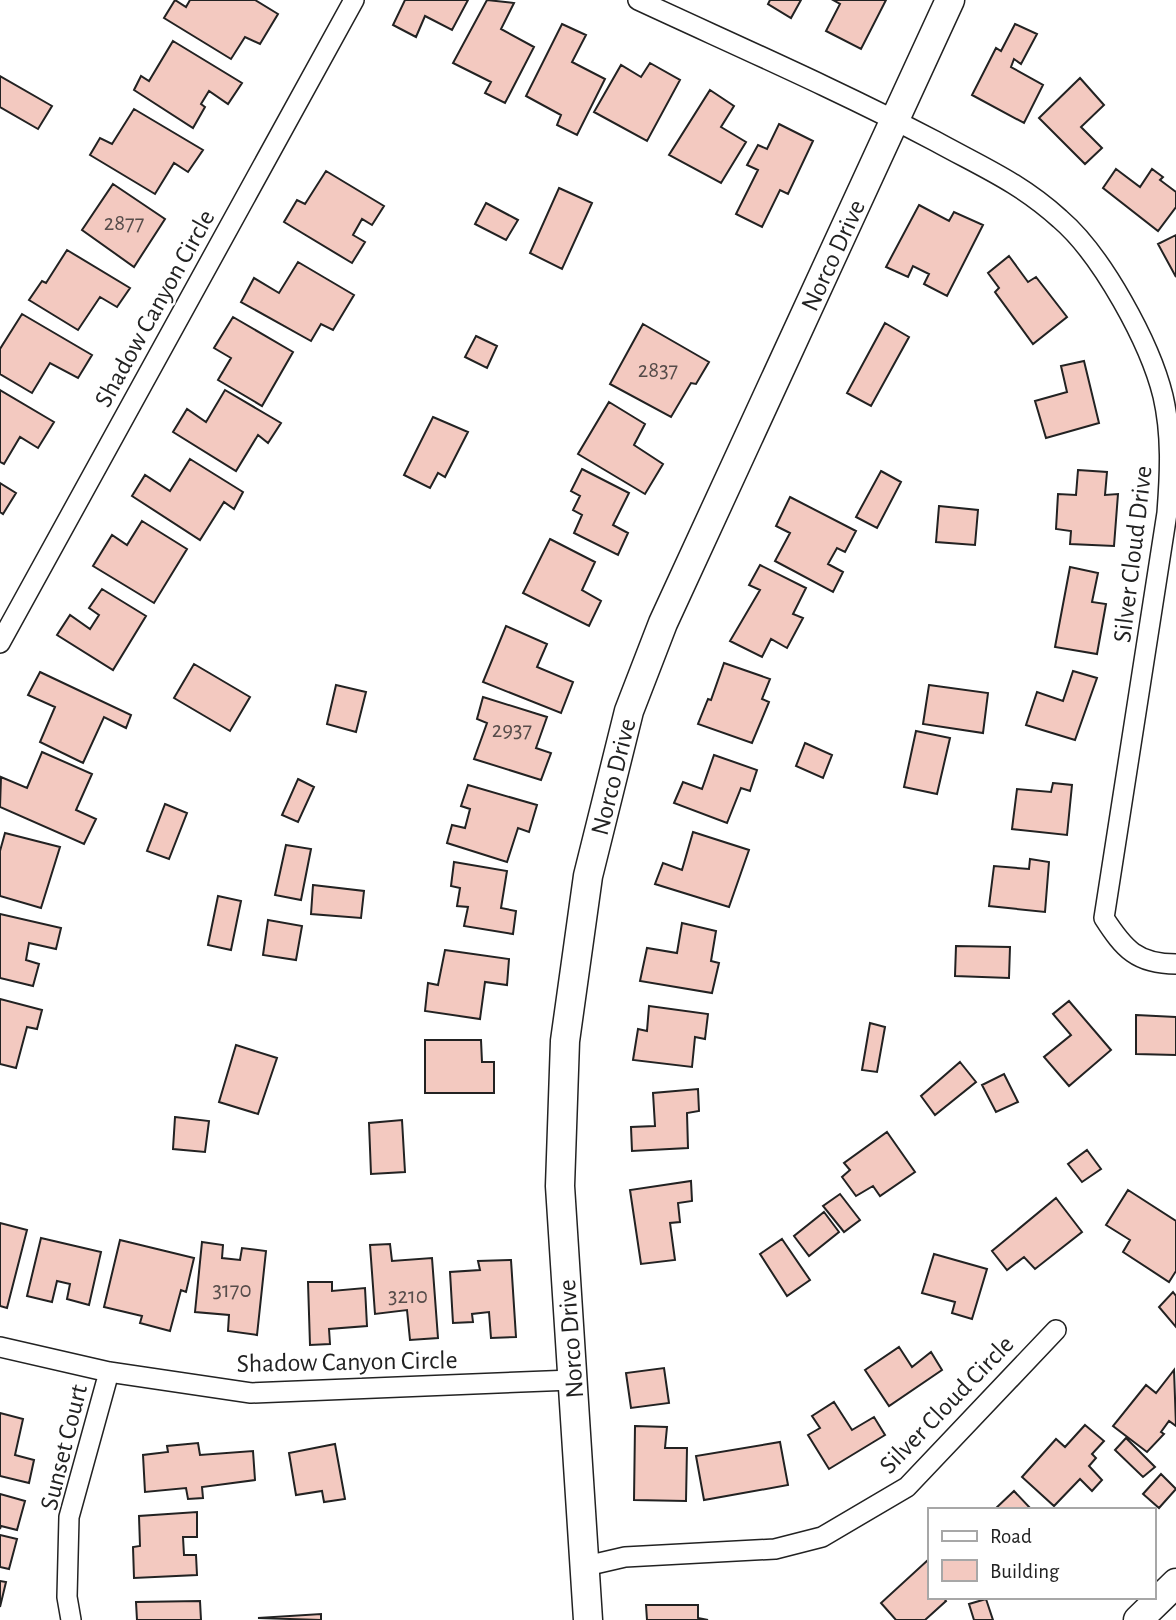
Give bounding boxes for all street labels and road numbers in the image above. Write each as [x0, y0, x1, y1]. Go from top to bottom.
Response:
street label: Norco Drive [797, 196, 870, 315]
street label: Shadow Canyon Circle [90, 206, 220, 411]
street label: Silver Cloud Drive [1109, 464, 1157, 644]
street label: Norco Drive [587, 716, 641, 838]
street label: Norco Drive [554, 1279, 588, 1399]
street label: Silver Cloud Circle [875, 1331, 1019, 1479]
street label: Shadow Canyon Circle [236, 1347, 458, 1377]
street label: Sunset Court [36, 1382, 92, 1513]

